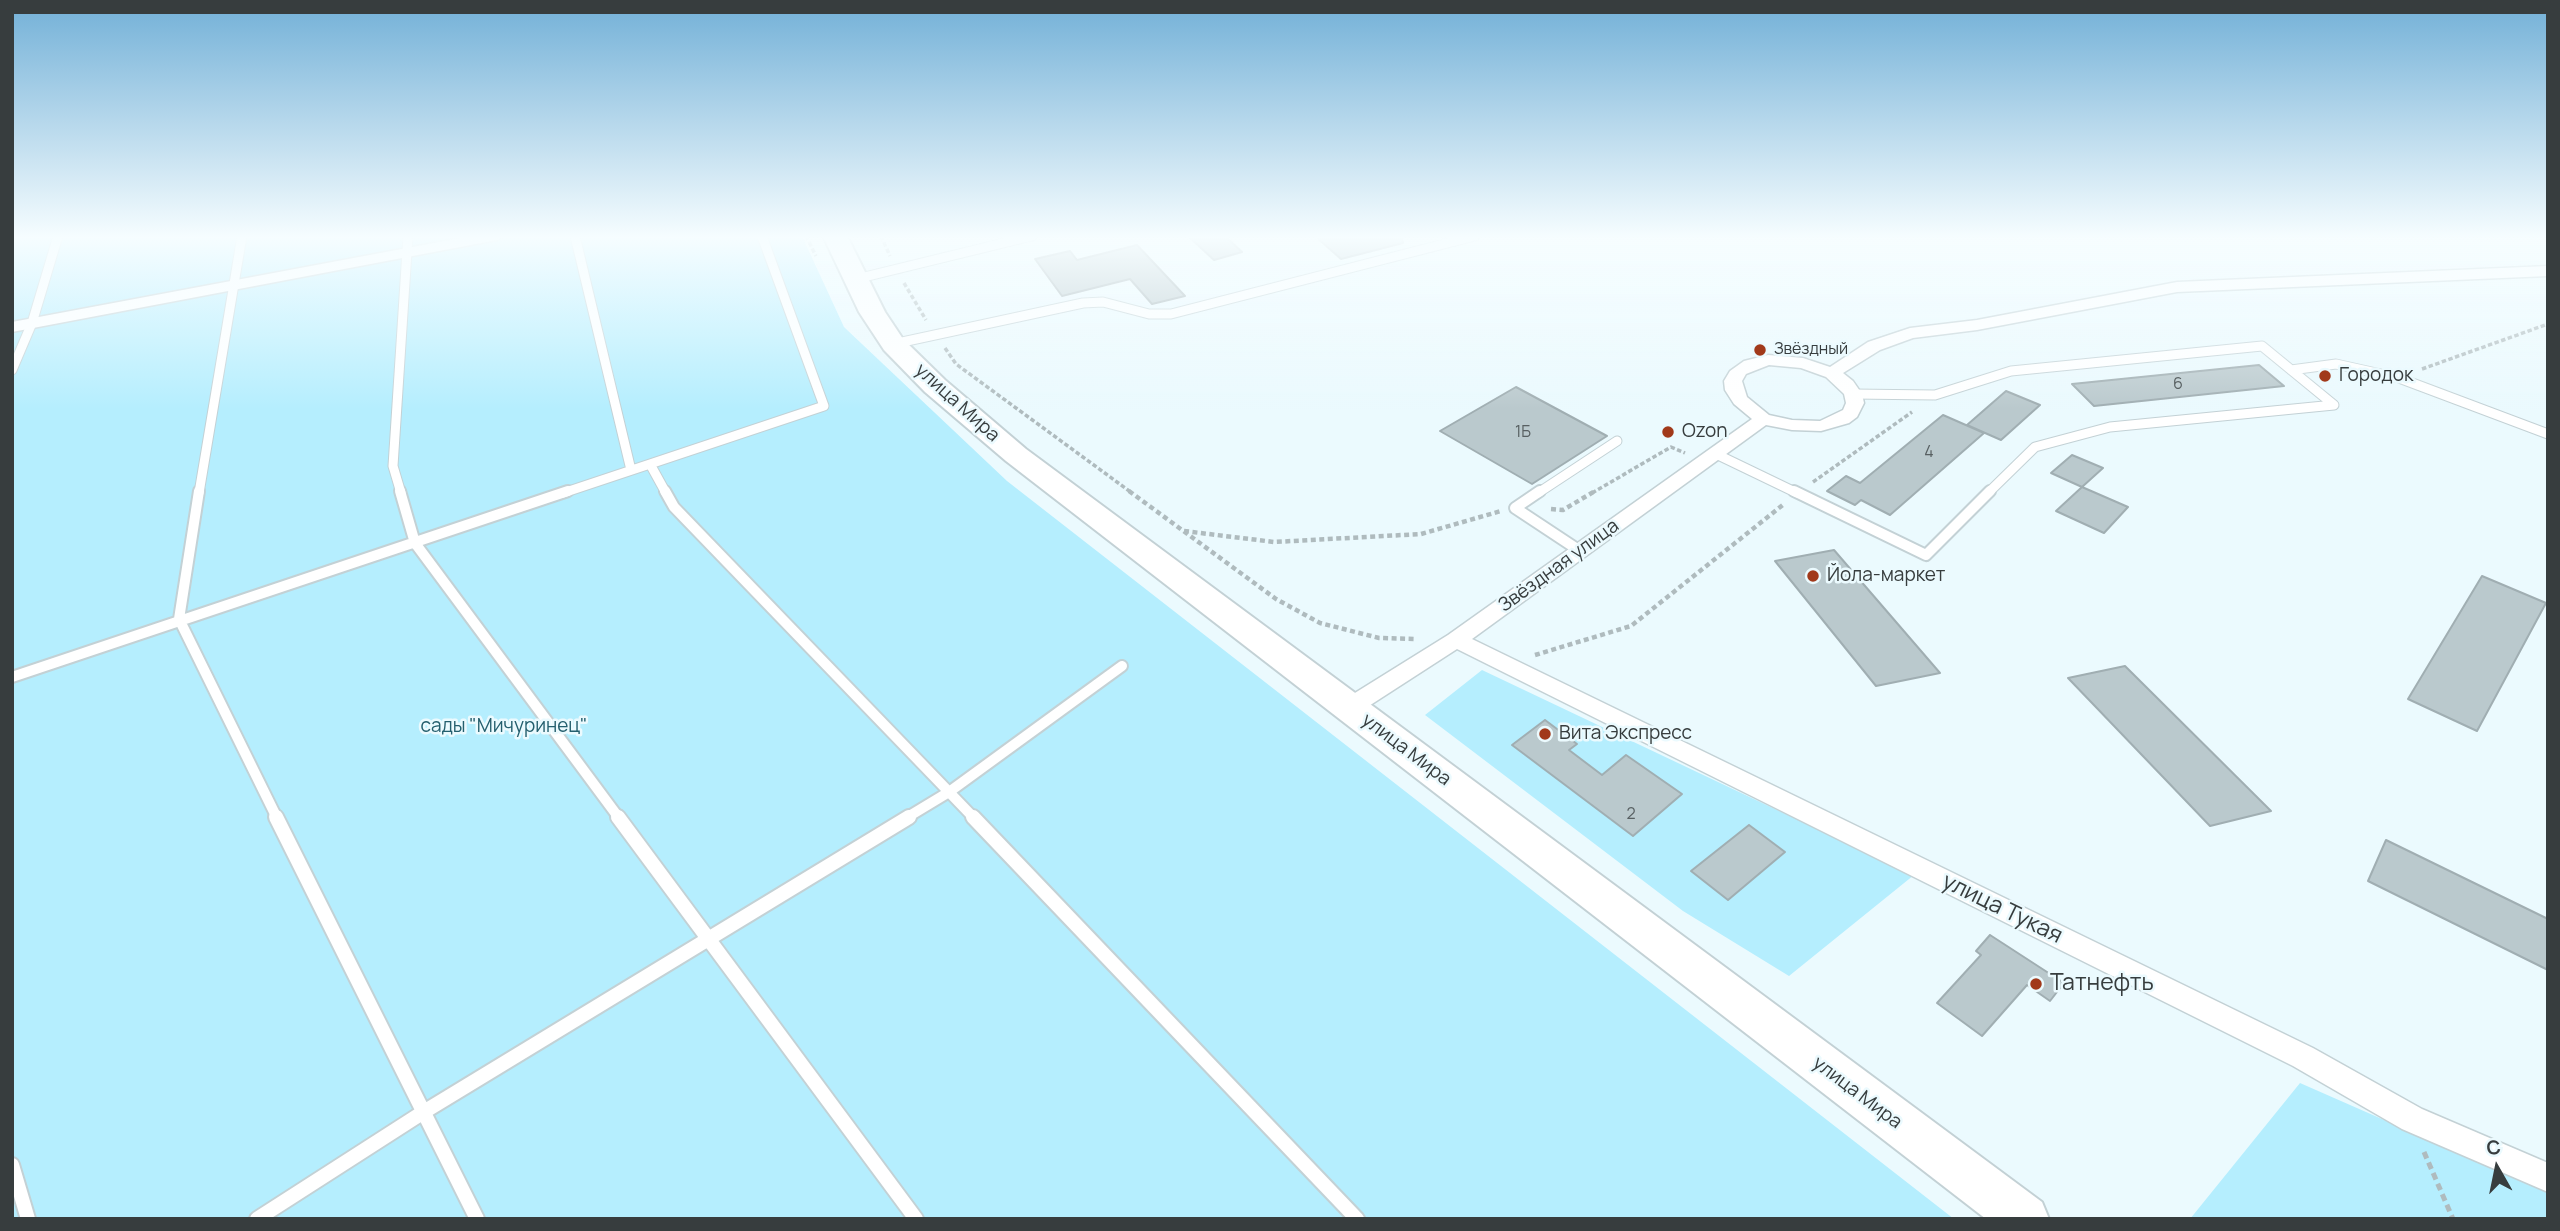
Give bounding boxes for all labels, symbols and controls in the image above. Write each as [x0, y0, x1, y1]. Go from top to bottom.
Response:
place label: Звёздный [1774, 340, 1848, 360]
marker: Звёздный [1752, 342, 1768, 358]
street label: улица Мира [910, 359, 1004, 447]
place label: Городок [2339, 365, 2413, 387]
marker: Городок [2317, 368, 2333, 384]
house number: 6 [2173, 375, 2183, 395]
place label: Ozon [1682, 421, 1728, 443]
house number: 1Б [1515, 423, 1531, 443]
marker: Ozon [1660, 424, 1676, 440]
house number: 4 [1924, 443, 1934, 463]
street label: Звёздная улица [1494, 515, 1624, 617]
place label: Йола-маркет [1827, 565, 1945, 587]
marker: Йола-маркет [1805, 568, 1821, 584]
street label: улица Мира [1357, 709, 1455, 791]
park label: сады "Мичуринец" [420, 716, 588, 738]
place label: Вита Экспресс [1559, 723, 1692, 745]
marker: Вита Экспресс [1537, 726, 1553, 742]
house number: 2 [1626, 805, 1636, 825]
street label: улица Тукая [1937, 868, 2067, 950]
place label: Татнефть [2050, 970, 2154, 998]
marker: Татнефть [2028, 976, 2044, 992]
street label: улица Мира [1808, 1052, 1906, 1134]
north arrow [2462, 1133, 2532, 1203]
text: С [2485, 1133, 2503, 1161]

